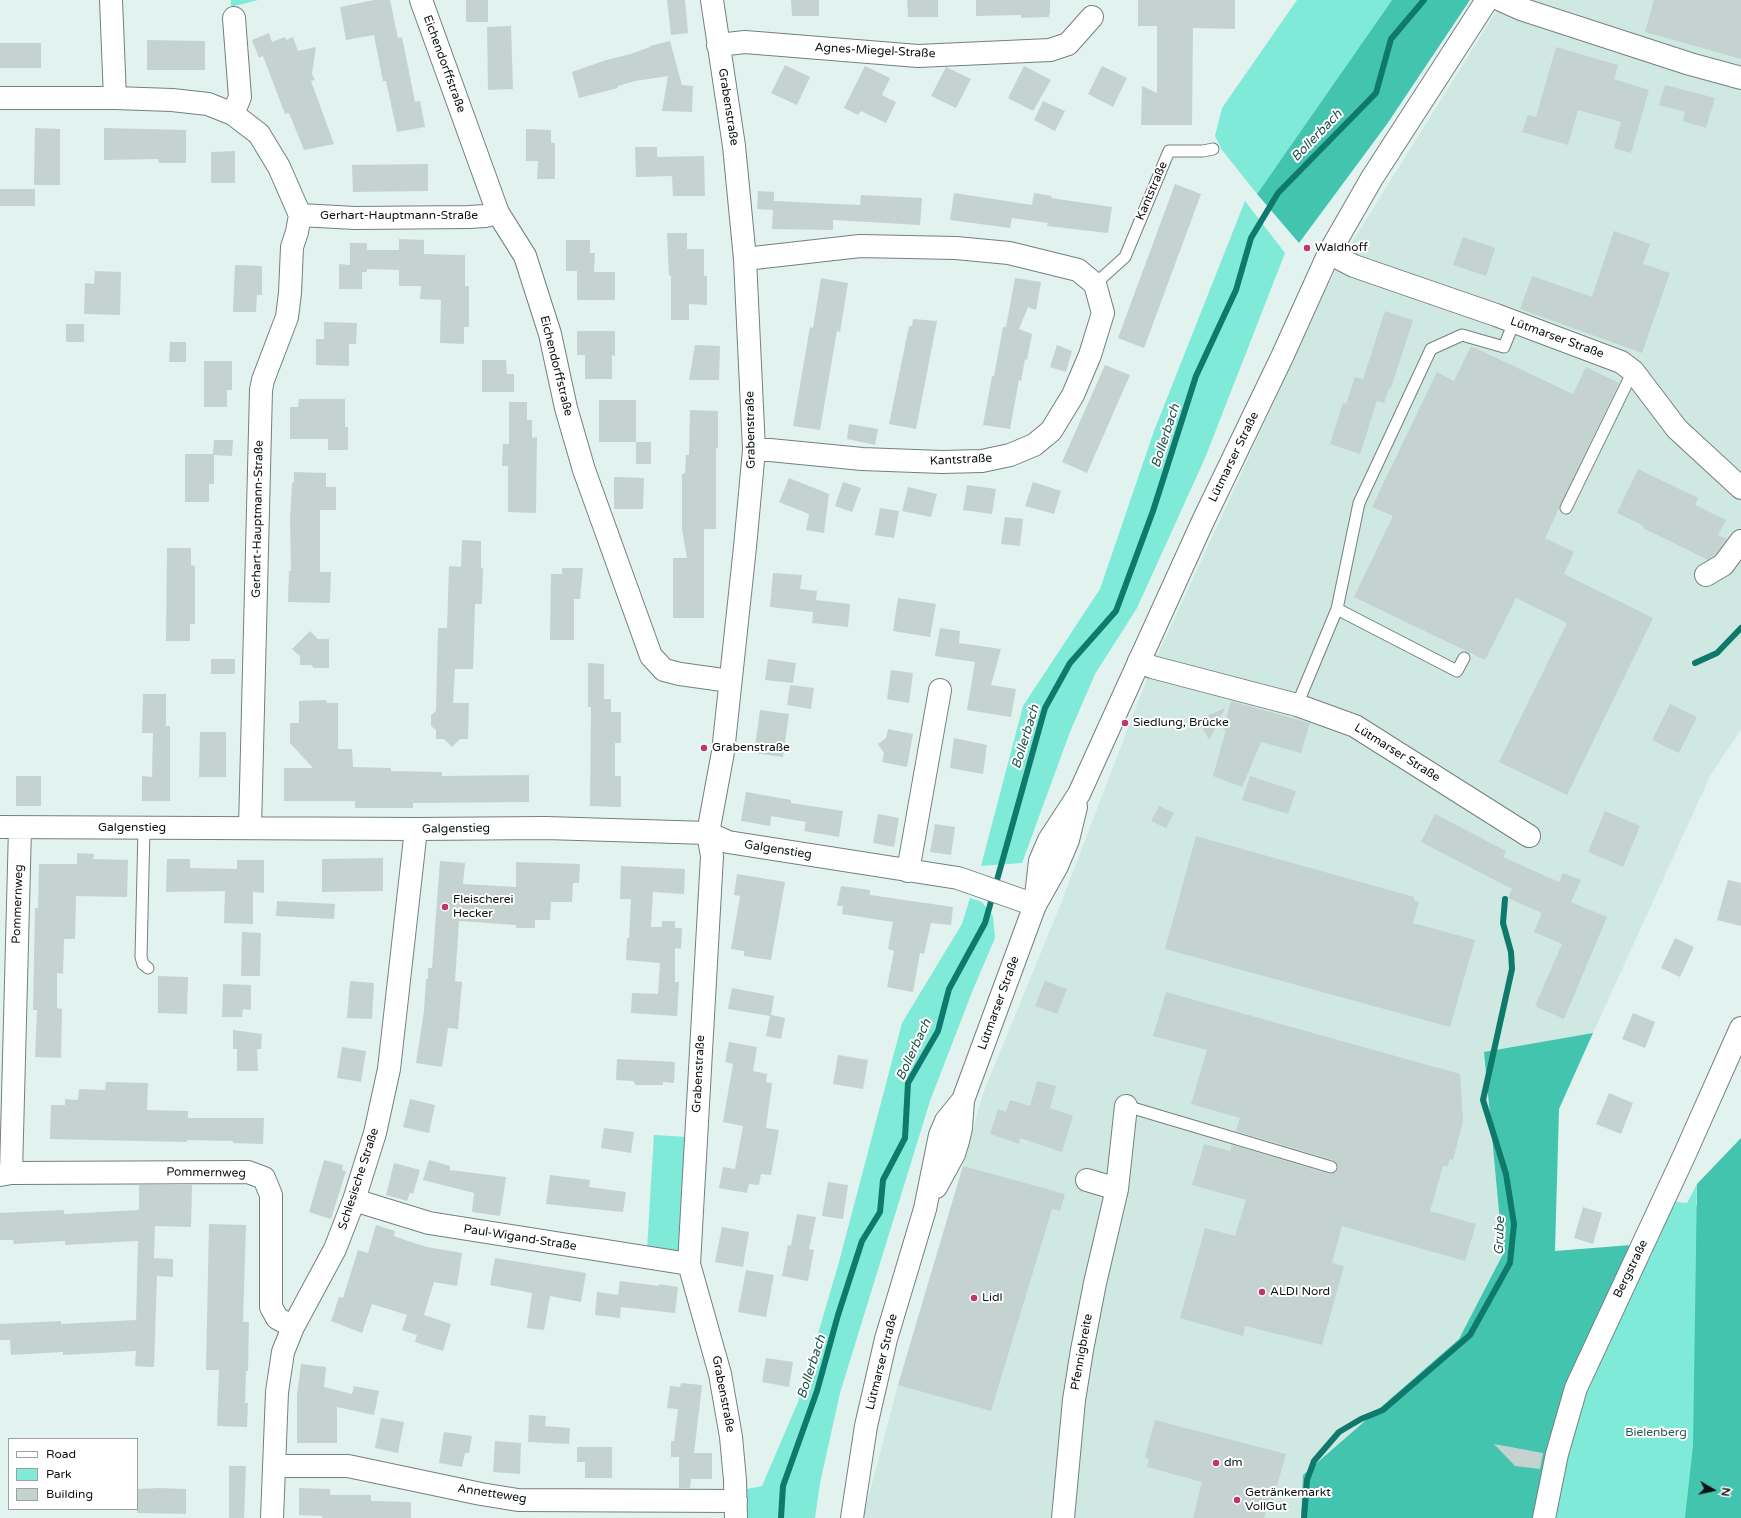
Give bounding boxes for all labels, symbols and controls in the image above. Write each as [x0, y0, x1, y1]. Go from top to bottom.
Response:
street label: Eichendorffstraße [420, 13, 468, 115]
street label: Agnes-Miegel-Straße [814, 41, 936, 61]
street label: Grabenstraße [715, 67, 741, 147]
water label: Bollerbach [1288, 107, 1346, 165]
street label: Kantstraße [1133, 160, 1171, 222]
street label: Gerhart-Hauptmann-Straße [320, 209, 478, 223]
place label: Waldhoff [1315, 241, 1368, 255]
marker: Waldhoff [1302, 243, 1312, 253]
street label: Eichendorffstraße [537, 314, 575, 418]
street label: Lütmarser Straße [1508, 314, 1606, 362]
street label: Grabenstraße [743, 391, 759, 469]
water label: Bollerbach [1148, 402, 1184, 470]
street label: Lütmarser Straße [1206, 410, 1262, 504]
street label: Gerhart-Hauptmann-Straße [249, 440, 267, 598]
street label: Kantstraße [930, 451, 992, 469]
water label: Bollerbach [1009, 703, 1043, 771]
place label: Siedlung, Brücke [1133, 716, 1229, 730]
marker: Siedlung, Brücke [1120, 718, 1130, 728]
street label: Lütmarser Straße [1351, 721, 1443, 785]
place label: Grabenstraße [712, 741, 790, 755]
marker: Grabenstraße [699, 743, 709, 753]
street label: Galgenstieg [98, 821, 166, 835]
street label: Galgenstieg [422, 821, 490, 837]
street label: Galgenstieg [743, 838, 813, 862]
street label: Pommernweg [9, 864, 27, 944]
place label: Fleischerei Hecker [453, 893, 513, 921]
marker: Fleischerei Hecker [440, 902, 450, 912]
street label: Lütmarser Straße [975, 954, 1023, 1052]
water label: Bollerbach [893, 1017, 935, 1083]
street label: Grabenstraße [690, 1035, 708, 1113]
street label: Schlesische Straße [336, 1126, 382, 1232]
street label: Pommernweg [166, 1165, 246, 1181]
water label: Grube [1492, 1217, 1508, 1255]
street label: Paul-Wigand-Straße [462, 1222, 578, 1254]
street label: Bergstraße [1611, 1238, 1651, 1300]
place label: ALDI Nord [1270, 1285, 1330, 1299]
marker: ALDI Nord [1257, 1287, 1267, 1297]
place label: Lidl [982, 1291, 1002, 1305]
marker: Lidl [969, 1293, 979, 1303]
street label: Lütmarser Straße [863, 1312, 901, 1412]
street label: Pfennigbreite [1068, 1313, 1096, 1391]
water label: Bollerbach [794, 1333, 830, 1401]
street label: Grabenstraße [709, 1354, 737, 1434]
park label: Bielenberg [1625, 1426, 1687, 1440]
legend [8, 1438, 138, 1510]
text: Road [46, 1447, 76, 1461]
place label: dm [1224, 1456, 1243, 1470]
marker: dm [1211, 1458, 1221, 1468]
text: Park [46, 1467, 72, 1481]
north arrow [1693, 1470, 1733, 1510]
street label: Annetteweg [456, 1481, 528, 1507]
place label: Getränkemarkt VollGut [1245, 1486, 1331, 1514]
text: Building [46, 1487, 93, 1501]
text: N [1718, 1487, 1732, 1497]
marker: Getränkemarkt VollGut [1232, 1495, 1242, 1505]

